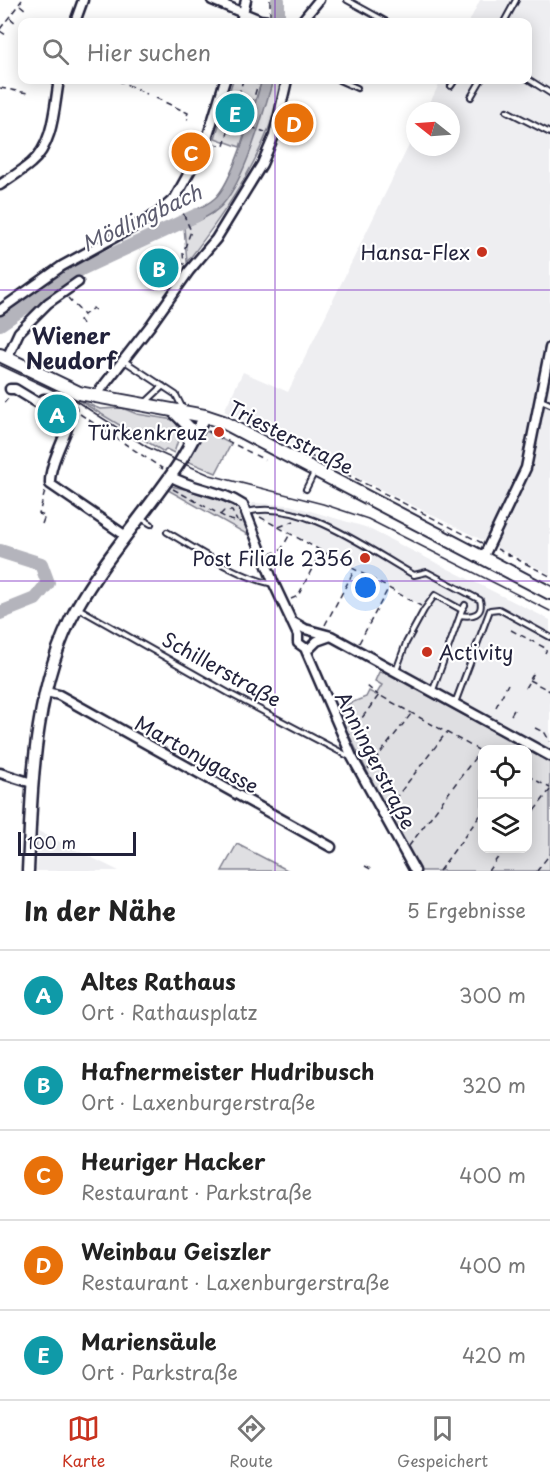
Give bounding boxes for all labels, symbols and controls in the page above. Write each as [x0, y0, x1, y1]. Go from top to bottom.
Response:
search box [18, 18, 532, 84]
icon: search [39, 35, 72, 68]
text: Hier suchen [87, 35, 211, 68]
pin: E [216, 90, 254, 136]
pin: D [274, 100, 314, 146]
north arrow [406, 102, 460, 156]
pin: C [172, 130, 210, 174]
water label: Mödlingbach [76, 175, 207, 259]
place label: Hansa-Flex [360, 237, 470, 267]
marker: Hansa-Flex [475, 245, 489, 259]
pin: B [140, 246, 178, 290]
district label: Wiener Neudorf [26, 318, 118, 376]
pin: A [38, 392, 76, 436]
street label: Triesterstraße [223, 393, 359, 481]
place label: Türkenkreuz [88, 417, 207, 447]
marker: Türkenkreuz [212, 425, 226, 439]
place label: Post Filiale 2356 [192, 543, 353, 573]
marker: Post Filiale 2356 [358, 551, 372, 565]
your location [351, 573, 380, 602]
street label: Schillerstraße [157, 624, 287, 714]
place label: Activity [439, 637, 513, 667]
marker: Activity [420, 645, 434, 659]
street label: Anningerstraße [328, 686, 424, 834]
street label: Martonygasse [130, 708, 264, 800]
map controls [478, 745, 532, 853]
button: locate [478, 745, 532, 799]
button: layers [478, 799, 532, 853]
scale bar [18, 829, 136, 856]
text: 100 m [27, 830, 76, 854]
text: In der Nähe [24, 891, 176, 930]
text: 5 Ergebnisse [407, 895, 526, 925]
text: Altes Rathaus [81, 964, 236, 997]
text: A [36, 980, 51, 1010]
text: 300 m [459, 980, 526, 1010]
text: Ort · Rathausplatz [81, 997, 257, 1027]
text: Hafnermeister Hudribusch [81, 1054, 374, 1087]
text: B [37, 1070, 50, 1100]
text: 320 m [462, 1070, 526, 1100]
text: Ort · Laxenburgerstraße [81, 1087, 315, 1117]
text: Heuriger Hacker [81, 1144, 265, 1177]
text: C [36, 1160, 51, 1190]
text: 400 m [459, 1160, 526, 1190]
text: Restaurant · Parkstraße [81, 1177, 312, 1207]
text: Weinbau Geiszler [81, 1234, 271, 1267]
text: D [36, 1250, 51, 1280]
text: 400 m [459, 1250, 526, 1280]
text: Restaurant · Laxenburgerstraße [81, 1267, 390, 1297]
text: Mariensäule [81, 1324, 217, 1357]
text: E [37, 1340, 50, 1370]
text: 420 m [462, 1340, 526, 1370]
text: Ort · Parkstraße [81, 1357, 238, 1387]
tab: Karte [62, 1412, 105, 1472]
tab: Route [229, 1412, 273, 1472]
tab: Gespeichert [397, 1412, 488, 1472]

